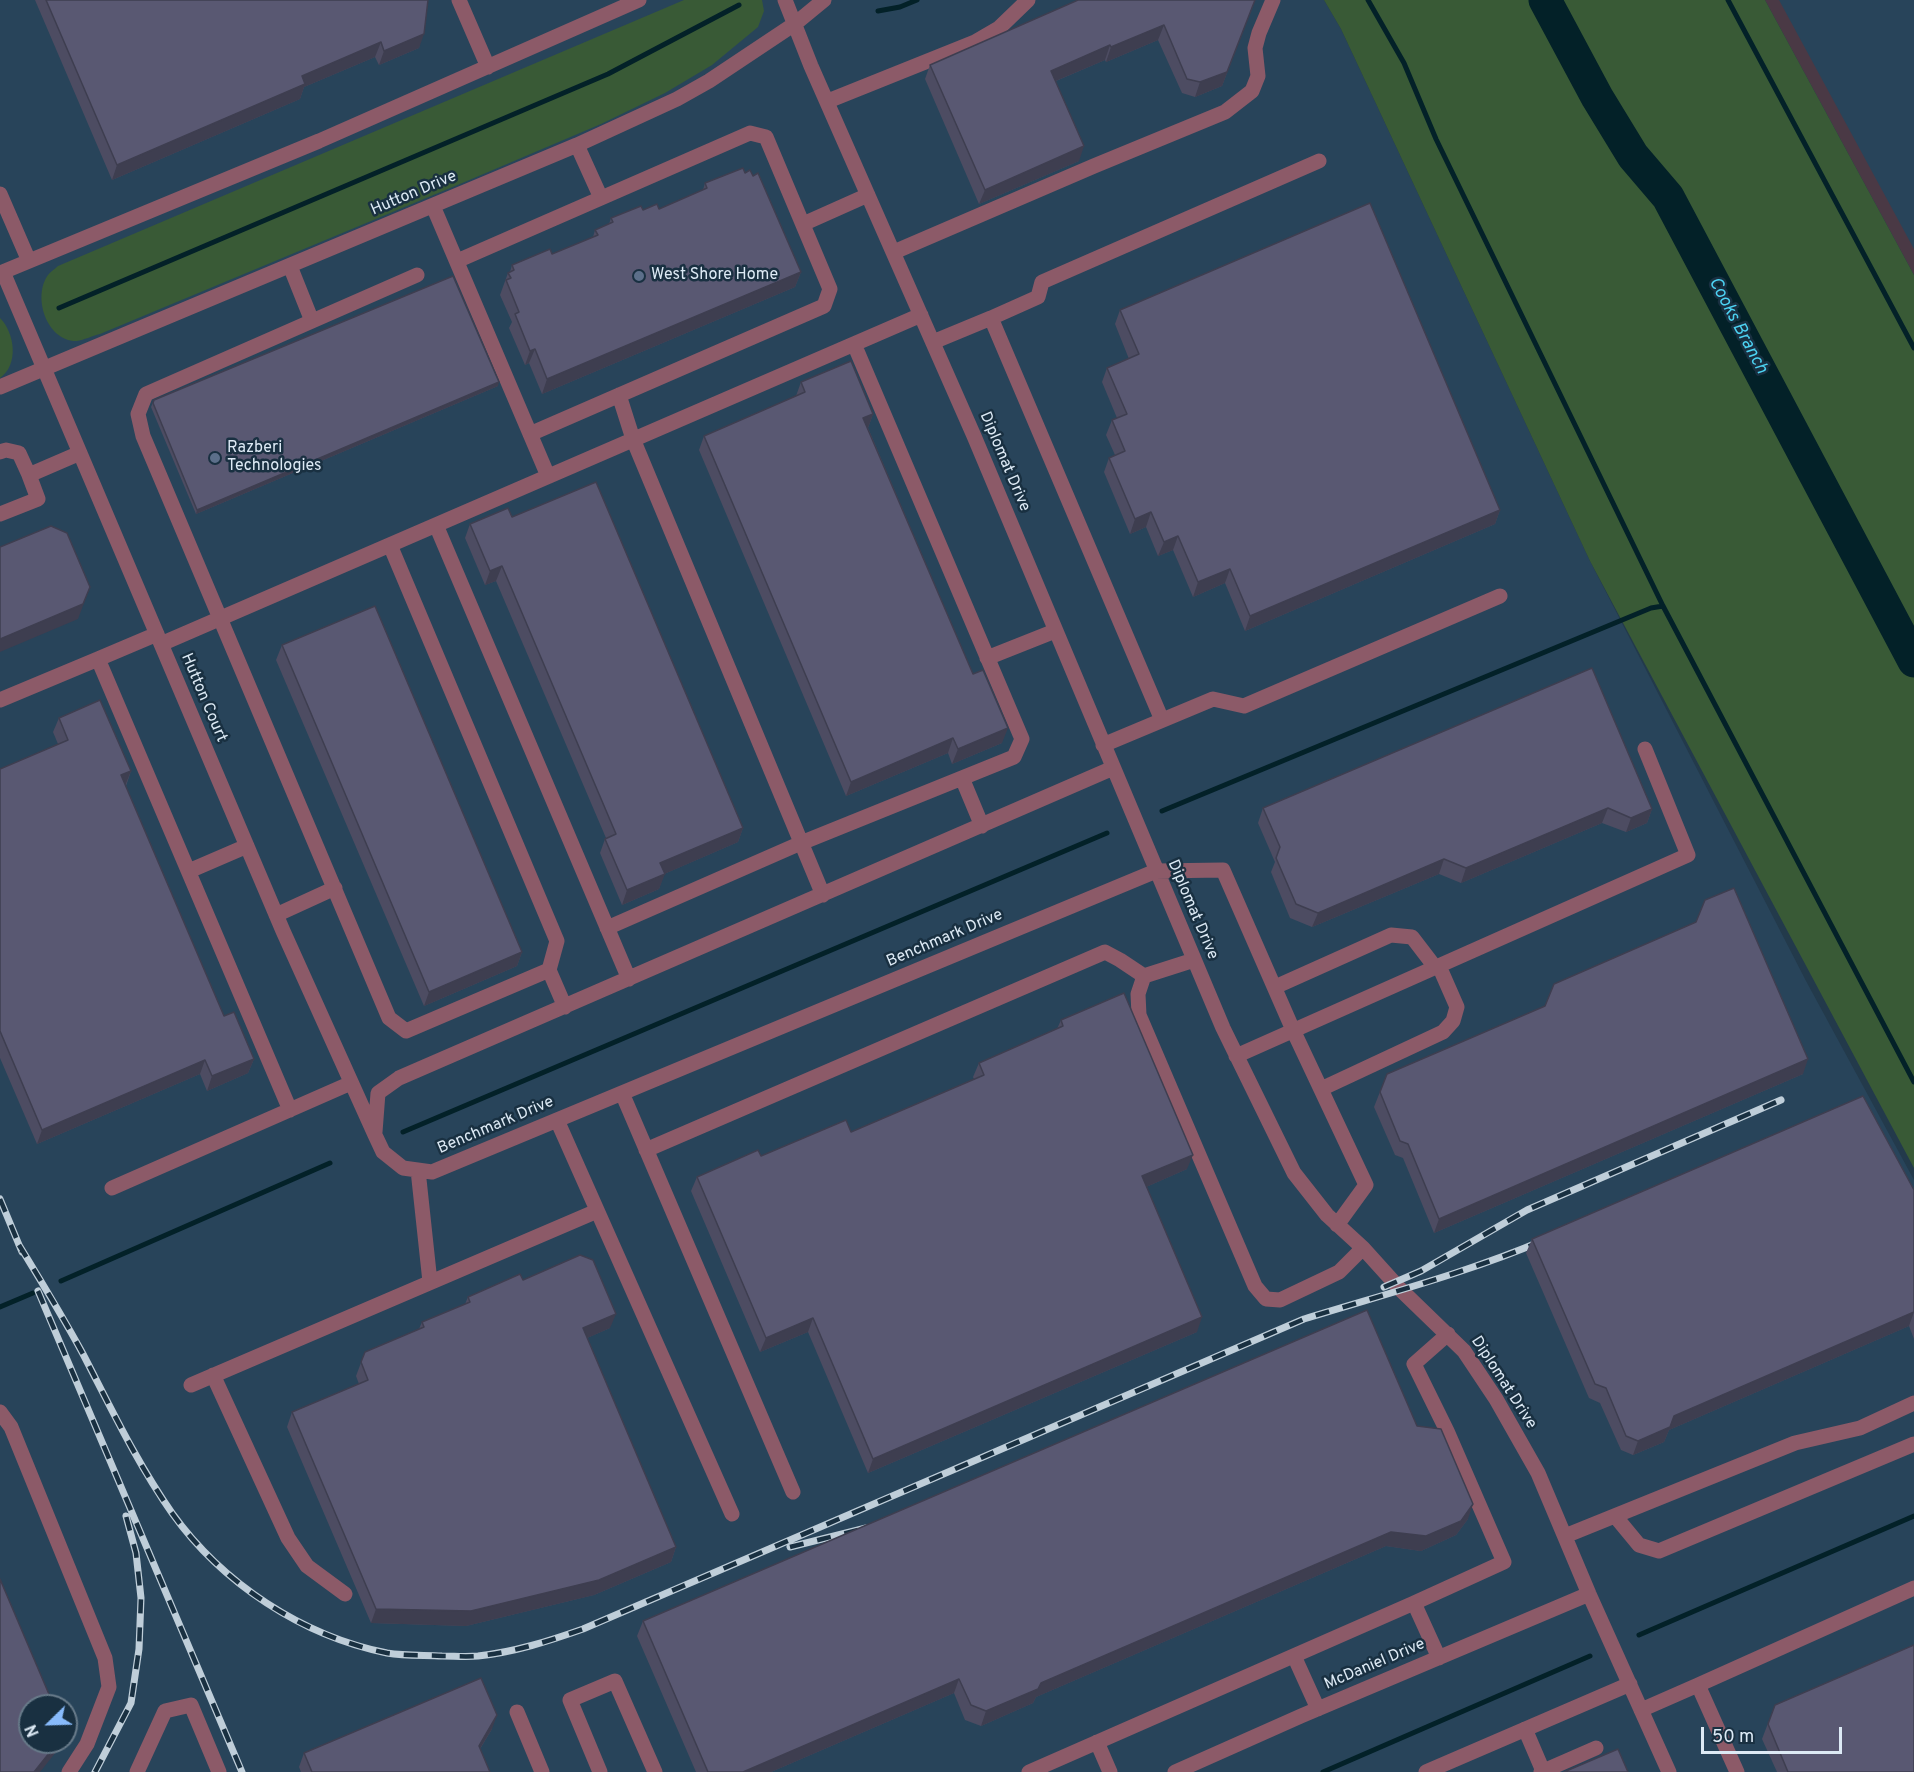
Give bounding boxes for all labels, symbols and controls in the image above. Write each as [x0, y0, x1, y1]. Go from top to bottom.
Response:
street label: Hutton Drive [368, 167, 460, 221]
place label: West Shore Home [651, 266, 778, 286]
marker: West Shore Home [632, 269, 646, 283]
water label: Cooks Branch [1702, 274, 1772, 378]
street label: Diplomat Drive [974, 409, 1034, 515]
place label: Razberi Technologies [227, 439, 322, 477]
marker: Razberi Technologies [208, 451, 222, 465]
street label: Hutton Court [176, 651, 230, 745]
street label: Diplomat Drive [1162, 857, 1222, 963]
street label: Benchmark Drive [884, 906, 1006, 972]
street label: Benchmark Drive [435, 1093, 557, 1159]
street label: Diplomat Drive [1466, 1333, 1540, 1433]
street label: McDaniel Drive [1322, 1635, 1428, 1695]
north arrow [18, 1694, 78, 1754]
scale bar [1704, 1715, 1845, 1753]
text: N [22, 1721, 45, 1739]
text: 50 m [1712, 1726, 1754, 1749]

